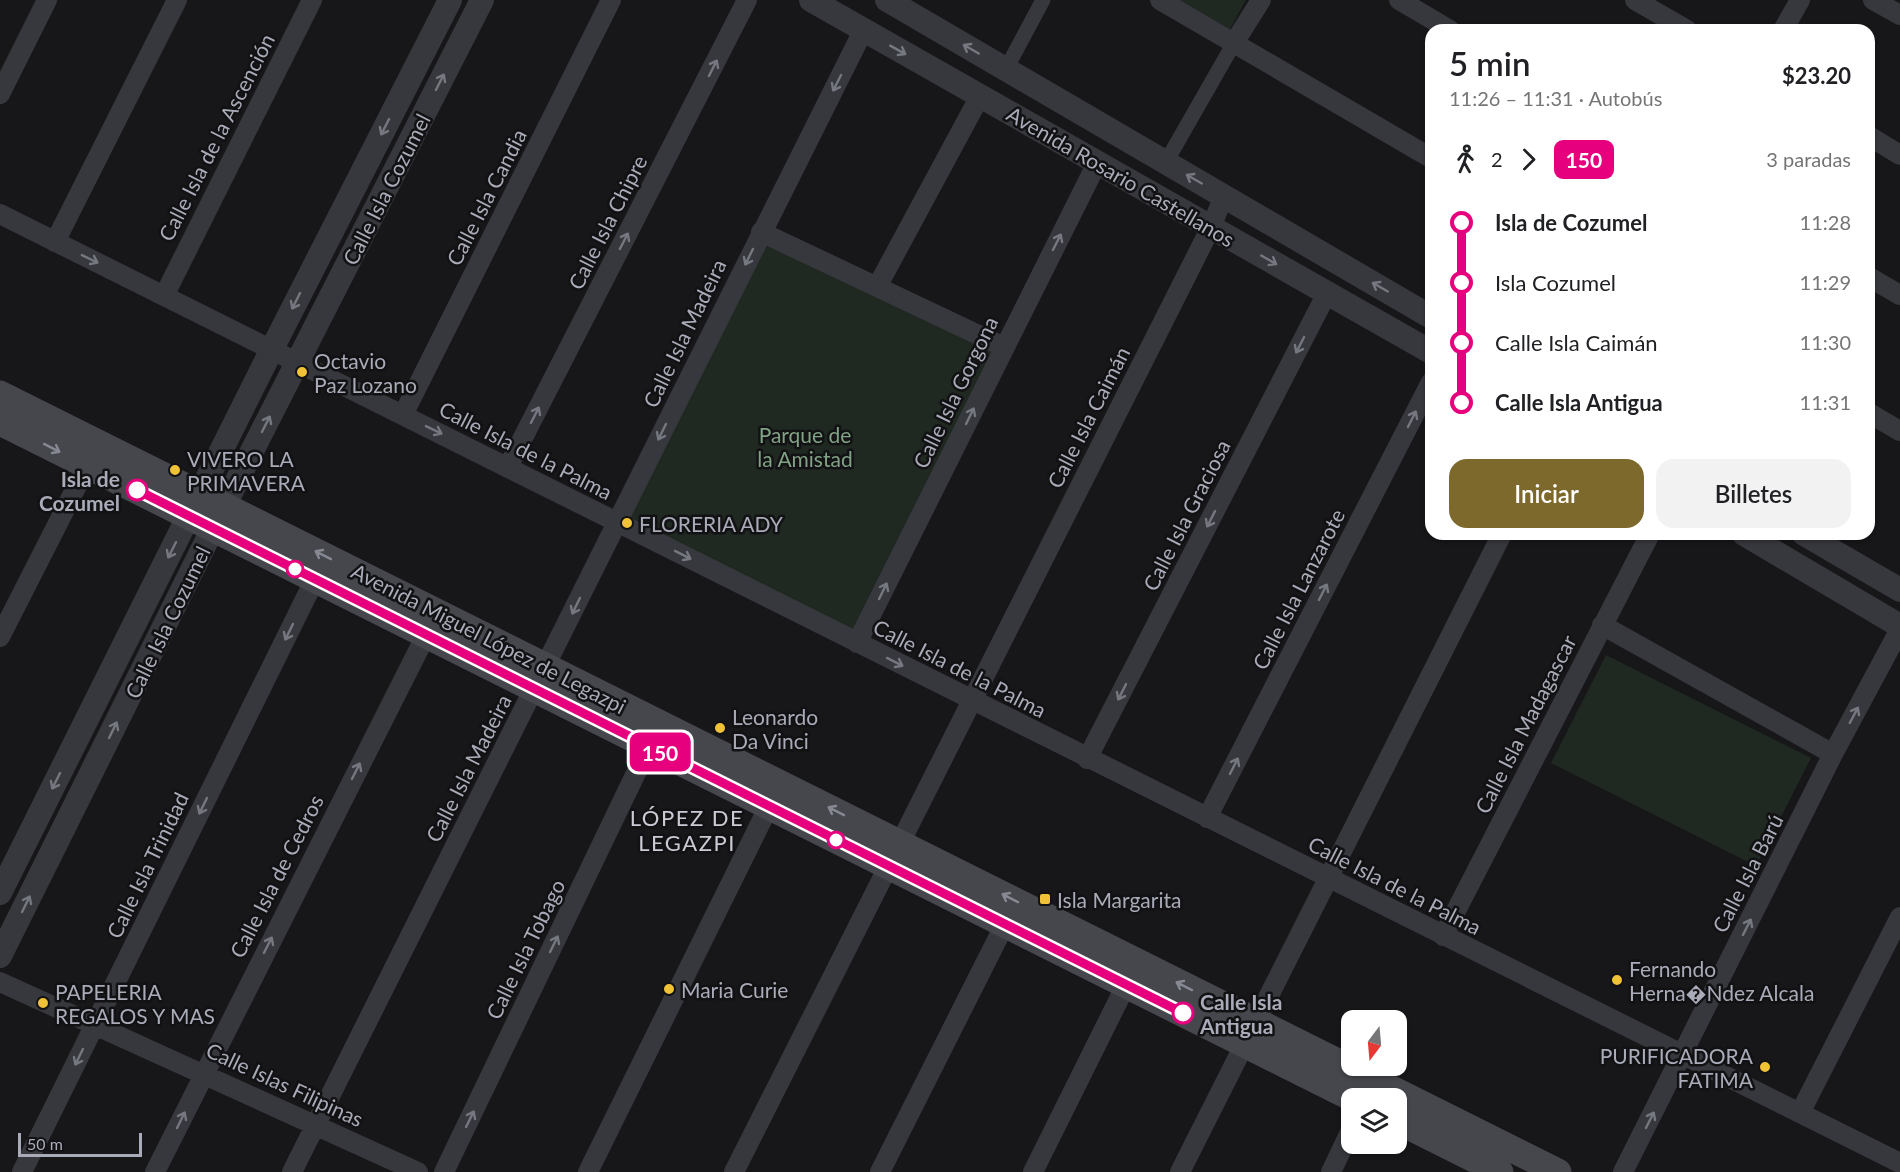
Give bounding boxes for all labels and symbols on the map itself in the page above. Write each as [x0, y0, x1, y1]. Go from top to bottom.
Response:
street label: Calle Isla de la Ascención [153, 29, 279, 245]
one-way arrow [963, 43, 980, 55]
one-way arrow [889, 44, 906, 56]
one-way arrow [708, 59, 719, 77]
one-way arrow [435, 73, 447, 91]
one-way arrow [831, 73, 842, 91]
street label: Avenida Rosario Castellanos [1003, 101, 1239, 251]
street label: Calle Isla Cozumel [337, 109, 435, 269]
one-way arrow [379, 118, 391, 135]
street label: Calle Isla Candia [441, 125, 531, 269]
street label: Calle Isla Chipre [562, 151, 652, 293]
one-way arrow [1186, 172, 1203, 184]
one-way arrow [618, 233, 630, 250]
one-way arrow [1052, 233, 1064, 251]
one-way arrow [743, 248, 755, 265]
one-way arrow [81, 254, 99, 266]
street label: Calle Isla Madeira [637, 255, 731, 411]
one-way arrow [1259, 255, 1277, 266]
one-way arrow [1372, 281, 1389, 293]
one-way arrow [290, 291, 301, 309]
street label: Calle Isla Gorgona [907, 312, 1003, 472]
one-way arrow [1294, 336, 1306, 354]
street label: Calle Isla Caimán [1042, 342, 1134, 492]
place label: Octavio Paz Lozano [314, 348, 417, 397]
marker: Octavio Paz Lozano [295, 365, 309, 379]
street label: Calle Isla de la Palma [435, 396, 617, 504]
one-way arrow [530, 406, 541, 424]
one-way arrow [964, 408, 976, 426]
one-way arrow [1406, 411, 1418, 428]
one-way arrow [261, 415, 272, 433]
one-way arrow [656, 422, 667, 440]
park label: Parque de la Amistad [757, 422, 853, 471]
one-way arrow [424, 425, 442, 436]
street label: Calle Isla Graciosa [1137, 435, 1235, 595]
one-way arrow [43, 443, 61, 454]
place label: VIVERO LA PRIMAVERA [187, 446, 306, 495]
marker: VIVERO LA PRIMAVERA [168, 463, 182, 477]
place label: Isla de Cozumel [39, 466, 120, 515]
marker: Isla de Cozumel [126, 479, 148, 501]
street label: Calle Isla Lanzarote [1247, 505, 1349, 673]
one-way arrow [1205, 509, 1216, 527]
place label: FLORERIA ADY [639, 511, 784, 536]
marker: FLORERIA ADY [620, 516, 634, 530]
one-way arrow [166, 541, 177, 559]
street label: Calle Isla Cozumel [119, 542, 215, 702]
one-way arrow [315, 549, 332, 561]
one-way arrow [674, 550, 692, 562]
street label: Avenida Miguel López de Legazpi [348, 558, 630, 718]
unlabelled marker [286, 560, 304, 578]
one-way arrow [878, 582, 890, 600]
one-way arrow [1318, 584, 1329, 602]
one-way arrow [569, 597, 581, 615]
street label: Calle Isla de la Palma [869, 614, 1051, 722]
one-way arrow [283, 622, 294, 640]
street label: Calle Isla Madagascar [1469, 630, 1581, 817]
one-way arrow [885, 657, 903, 669]
one-way arrow [1115, 683, 1127, 701]
street label: Calle Isla Madeira [420, 690, 516, 846]
place label: Leonardo Da Vinci [732, 704, 818, 753]
one-way arrow [1849, 707, 1860, 725]
one-way arrow [108, 721, 119, 739]
marker: Leonardo Da Vinci [713, 721, 727, 735]
line badge: 150 [626, 732, 694, 771]
one-way arrow [1228, 757, 1240, 775]
one-way arrow [351, 763, 363, 781]
one-way arrow [50, 772, 62, 790]
street label: Calle Isla Trinidad [101, 788, 193, 942]
street label: Calle Isla de Cedros [224, 790, 328, 962]
one-way arrow [196, 797, 208, 815]
district label: LÓPEZ DE LEGAZPI [630, 804, 744, 856]
one-way arrow [827, 805, 845, 816]
street label: Calle Isla Barú [1706, 810, 1788, 936]
unlabelled marker [827, 831, 845, 849]
street label: Calle Isla de la Palma [1304, 831, 1486, 939]
street label: Calle Isla Tobago [480, 875, 570, 1023]
place label: Isla Margarita [1057, 887, 1181, 912]
one-way arrow [1001, 892, 1019, 904]
marker: Isla Margarita [1038, 892, 1052, 906]
one-way arrow [21, 896, 32, 914]
one-way arrow [1741, 918, 1753, 936]
one-way arrow [549, 935, 561, 953]
one-way arrow [263, 937, 275, 955]
place label: Fernando Herna�Ndez Alcala [1629, 956, 1814, 1005]
marker: Fernando Herna�Ndez Alcala [1610, 973, 1624, 987]
place label: Maria Curie [681, 977, 788, 1002]
place label: PAPELERIA REGALOS Y MAS [55, 979, 215, 1028]
one-way arrow [1176, 979, 1194, 991]
marker: Maria Curie [662, 982, 676, 996]
place label: Calle Isla Antigua [1199, 989, 1282, 1038]
marker: PAPELERIA REGALOS Y MAS [36, 996, 50, 1010]
marker: Calle Isla Antigua [1172, 1002, 1194, 1024]
north arrow [1341, 1010, 1407, 1076]
street label: Calle Islas Filipinas [203, 1037, 367, 1131]
place label: PURIFICADORA FATIMA [1600, 1043, 1754, 1092]
one-way arrow [73, 1047, 84, 1065]
marker: PURIFICADORA FATIMA [1758, 1060, 1772, 1074]
one-way arrow [175, 1111, 187, 1129]
one-way arrow [464, 1111, 476, 1129]
one-way arrow [1644, 1111, 1656, 1129]
scale bar [18, 1130, 142, 1158]

